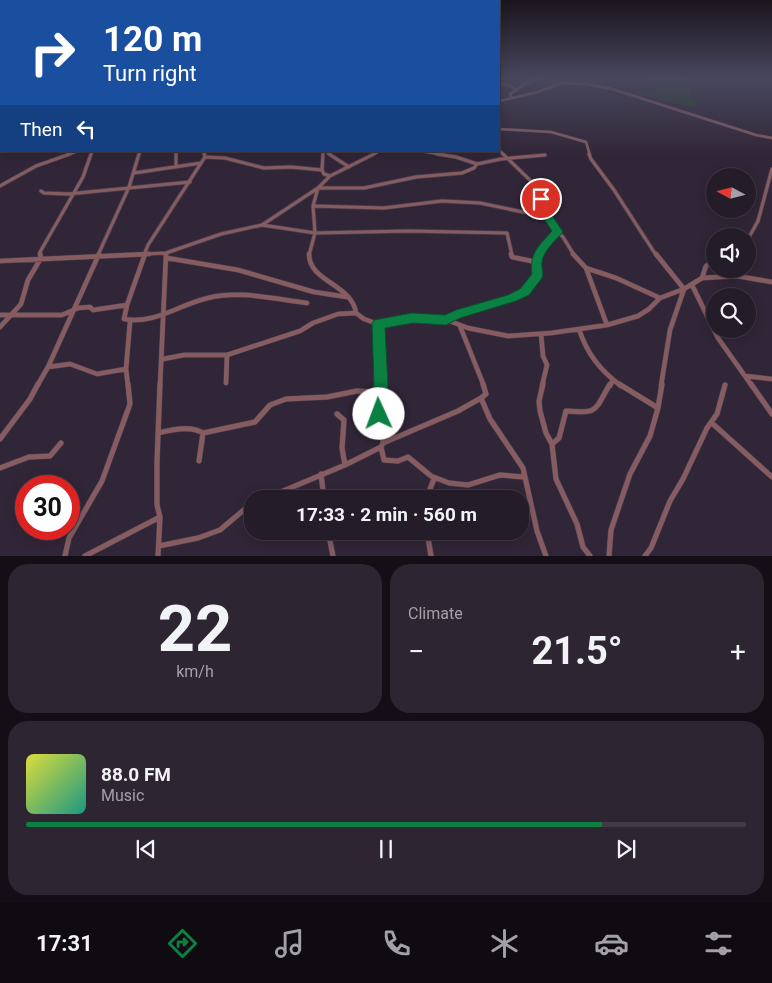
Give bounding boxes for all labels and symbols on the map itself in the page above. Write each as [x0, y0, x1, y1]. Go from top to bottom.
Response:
north arrow [706, 168, 756, 218]
pin [520, 178, 562, 220]
position arrow [352, 387, 404, 439]
speed limit sign: 30 [15, 475, 80, 540]

